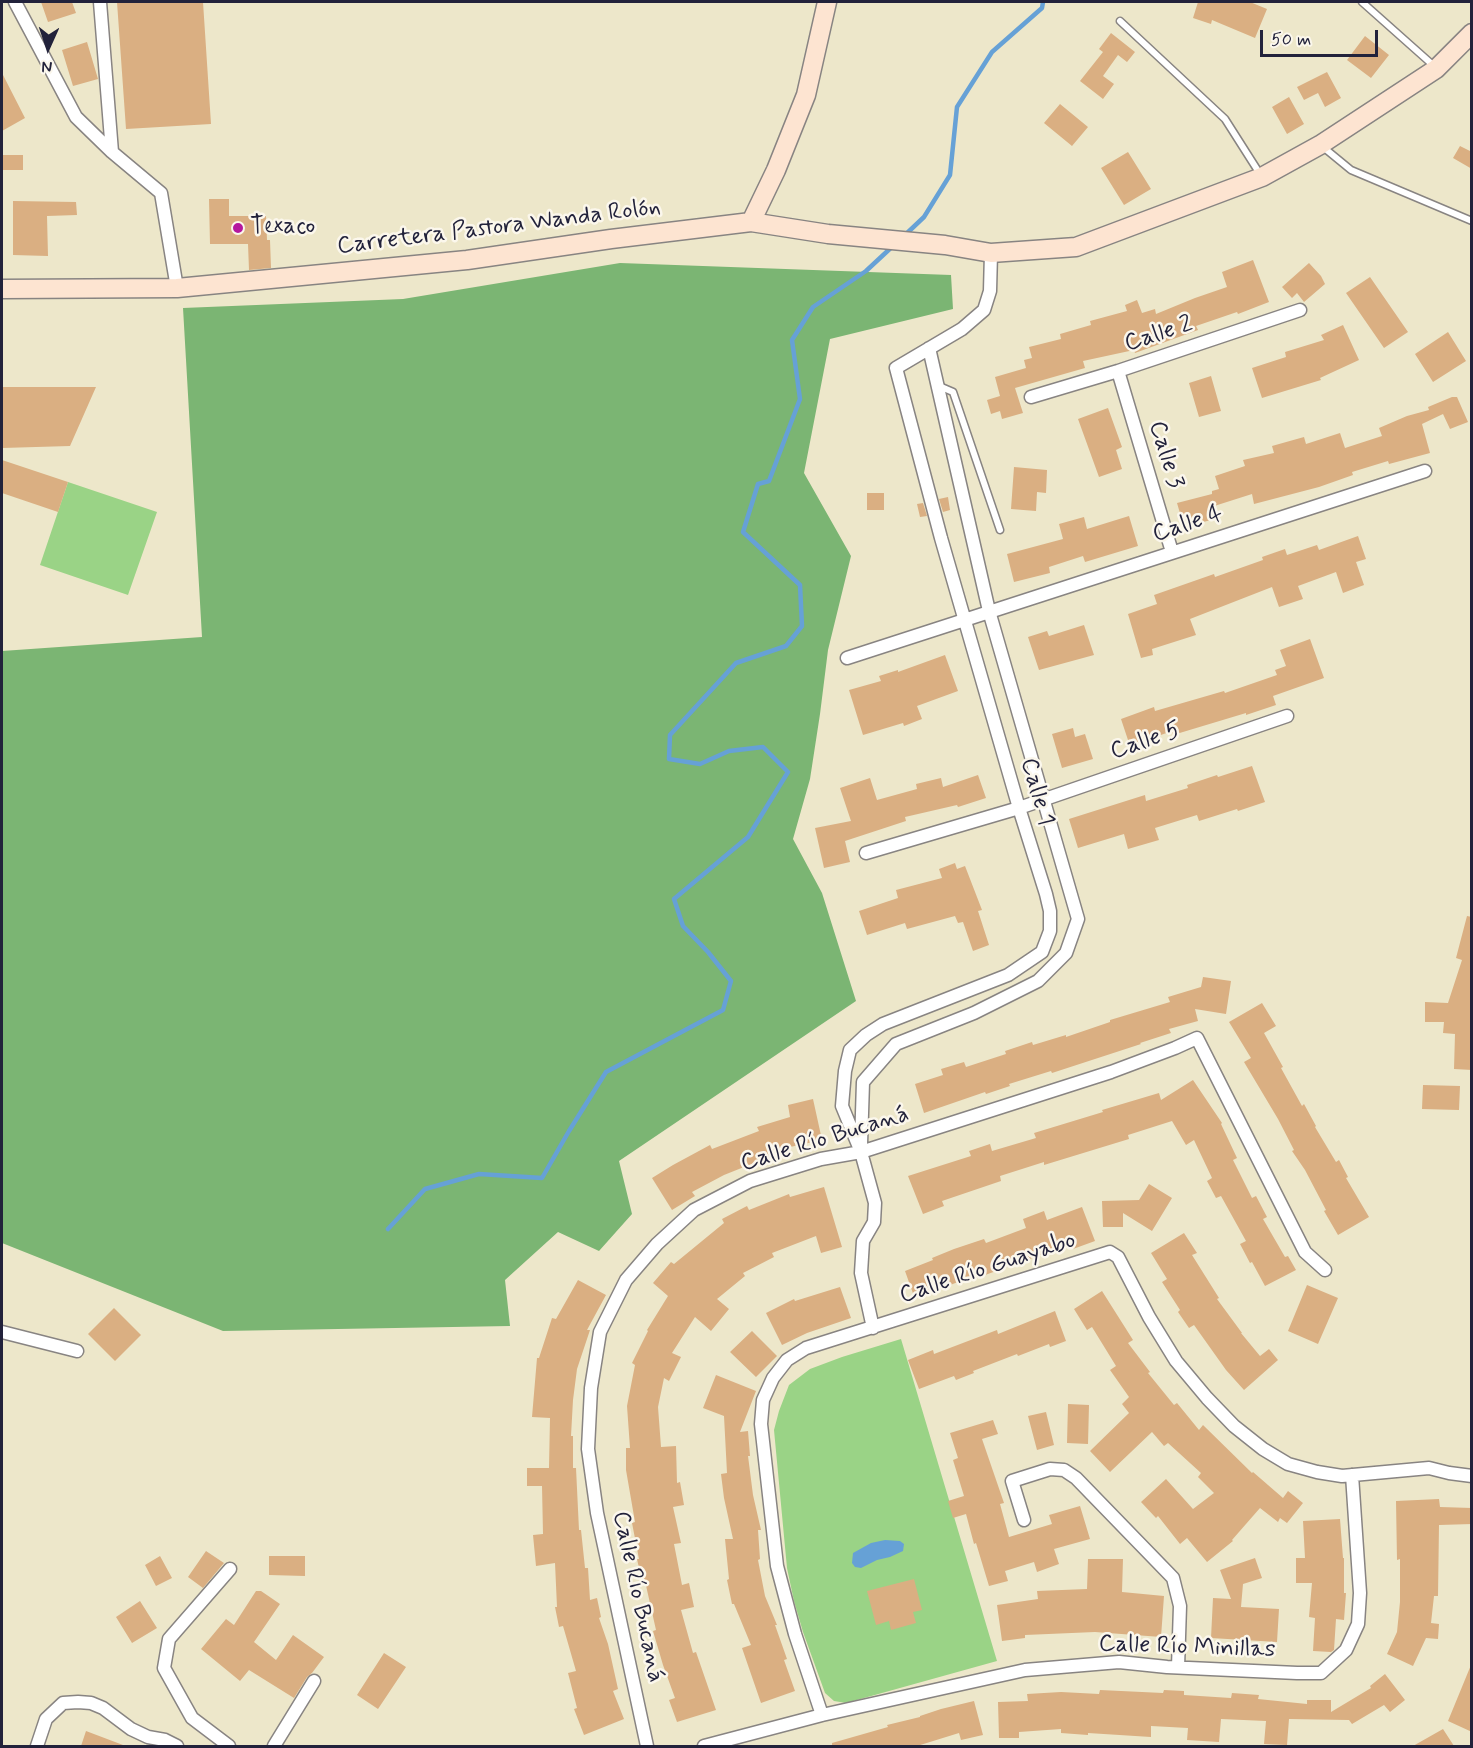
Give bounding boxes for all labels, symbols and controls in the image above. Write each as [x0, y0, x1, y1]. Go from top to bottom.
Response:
north arrow [18, 18, 78, 78]
scale bar [1263, 18, 1382, 56]
text: 50 m [1271, 28, 1311, 52]
text: N [41, 56, 53, 77]
street label: Carretera Pastora Wanda Rolón [336, 194, 662, 262]
place label: Texaco [250, 214, 315, 242]
marker: Texaco [231, 221, 245, 235]
street label: Calle 2 [1121, 311, 1197, 359]
street label: Calle 3 [1141, 418, 1189, 492]
street label: Calle 4 [1149, 500, 1227, 550]
street label: Calle 5 [1107, 717, 1185, 767]
street label: Calle 1 [1013, 755, 1059, 829]
street label: Calle Río Bucaná [737, 1101, 913, 1179]
street label: Calle Río Guayabo [896, 1227, 1080, 1311]
street label: Calle Río Bucaná [605, 1509, 669, 1685]
street label: Calle Río Minillas [1098, 1631, 1276, 1665]

